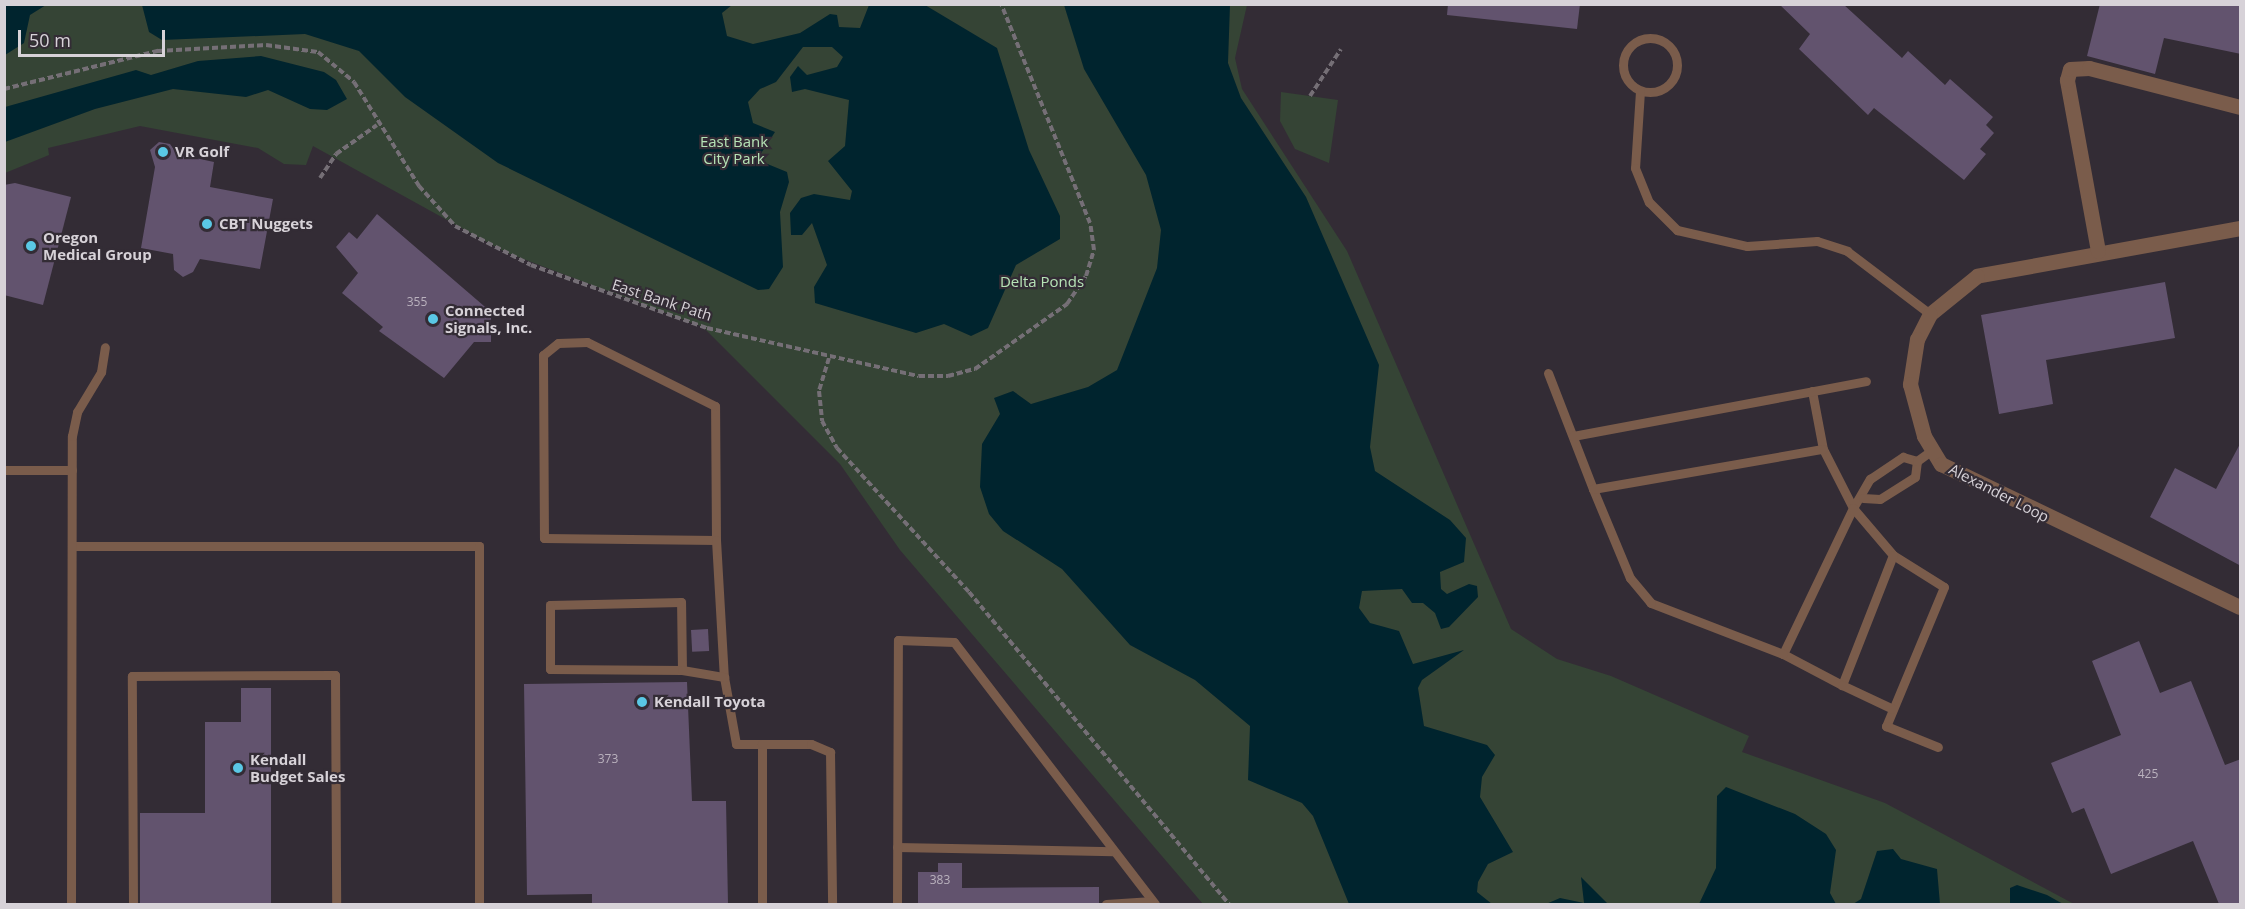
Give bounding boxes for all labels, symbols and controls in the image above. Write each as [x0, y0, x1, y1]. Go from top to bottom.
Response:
scale bar [21, 18, 168, 56]
text: 50 m [29, 28, 71, 52]
park label: East Bank City Park [700, 132, 768, 167]
place label: VR Golf [175, 143, 229, 161]
marker: VR Golf [156, 145, 170, 159]
place label: CBT Nuggets [219, 215, 313, 233]
marker: CBT Nuggets [200, 217, 214, 231]
place label: Oregon Medical Group [43, 228, 152, 263]
marker: Oregon Medical Group [24, 239, 38, 253]
park label: Delta Ponds [1000, 273, 1084, 291]
street label: East Bank Path [610, 275, 714, 325]
house number: 355 [407, 295, 427, 309]
place label: Connected Signals, Inc. [445, 301, 532, 336]
marker: Connected Signals, Inc. [426, 312, 440, 326]
street label: Alexander Loop [1946, 460, 2052, 526]
place label: Kendall Toyota [654, 693, 766, 711]
marker: Kendall Toyota [635, 695, 649, 709]
place label: Kendall Budget Sales [250, 750, 345, 785]
house number: 373 [598, 752, 618, 766]
marker: Kendall Budget Sales [231, 761, 245, 775]
house number: 425 [2138, 767, 2158, 781]
house number: 383 [930, 873, 950, 887]

